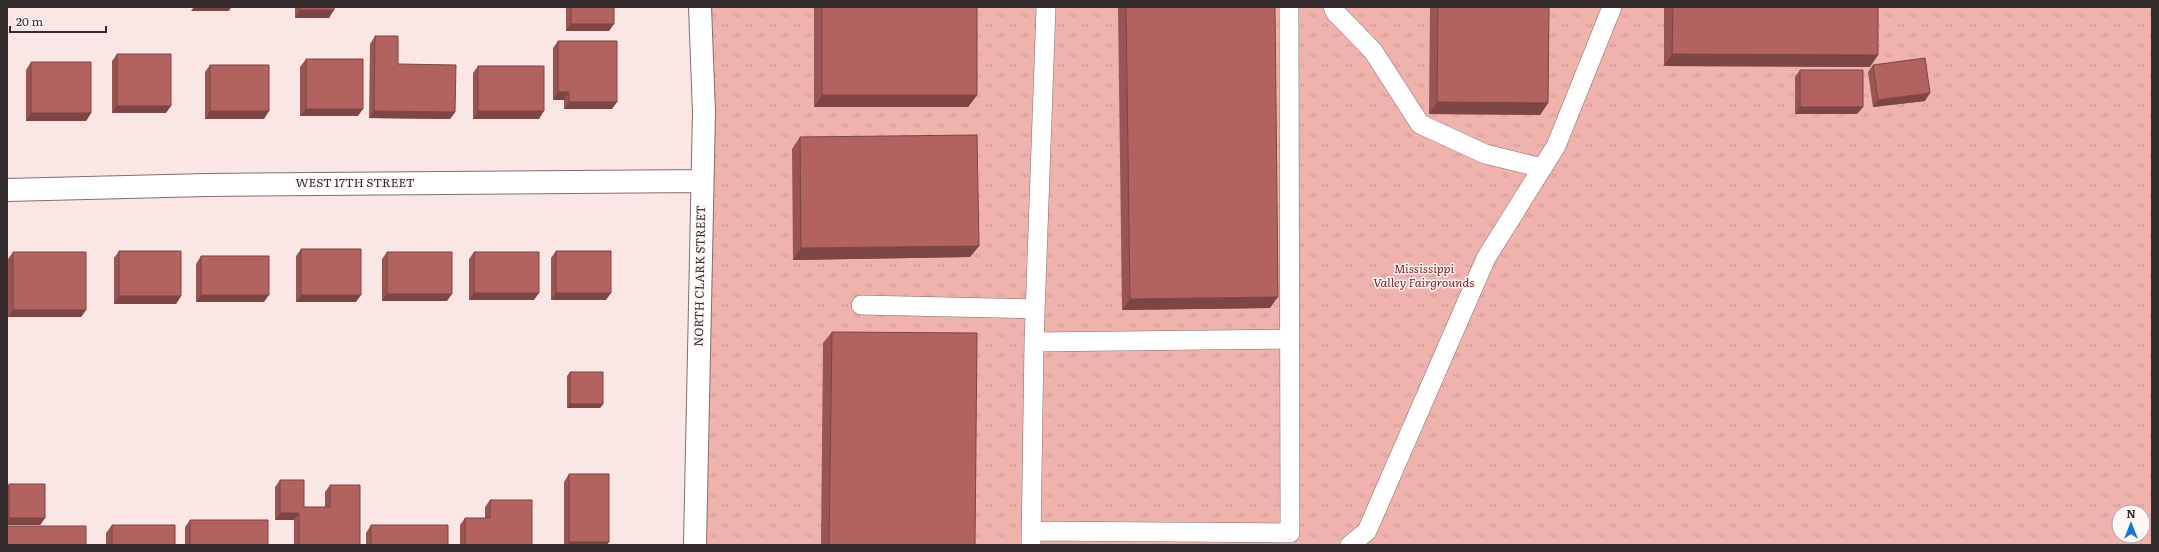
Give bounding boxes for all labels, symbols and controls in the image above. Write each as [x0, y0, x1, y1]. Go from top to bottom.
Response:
scale bar [10, 8, 106, 34]
text: 20 m [16, 12, 43, 30]
street label: WEST 17TH STREET [295, 173, 415, 191]
street label: NORTH CLARK STREET [689, 205, 709, 347]
park label: Mississippi Valley Fairgrounds [1373, 259, 1475, 291]
north arrow [2111, 504, 2151, 544]
text: N [2126, 505, 2136, 521]

